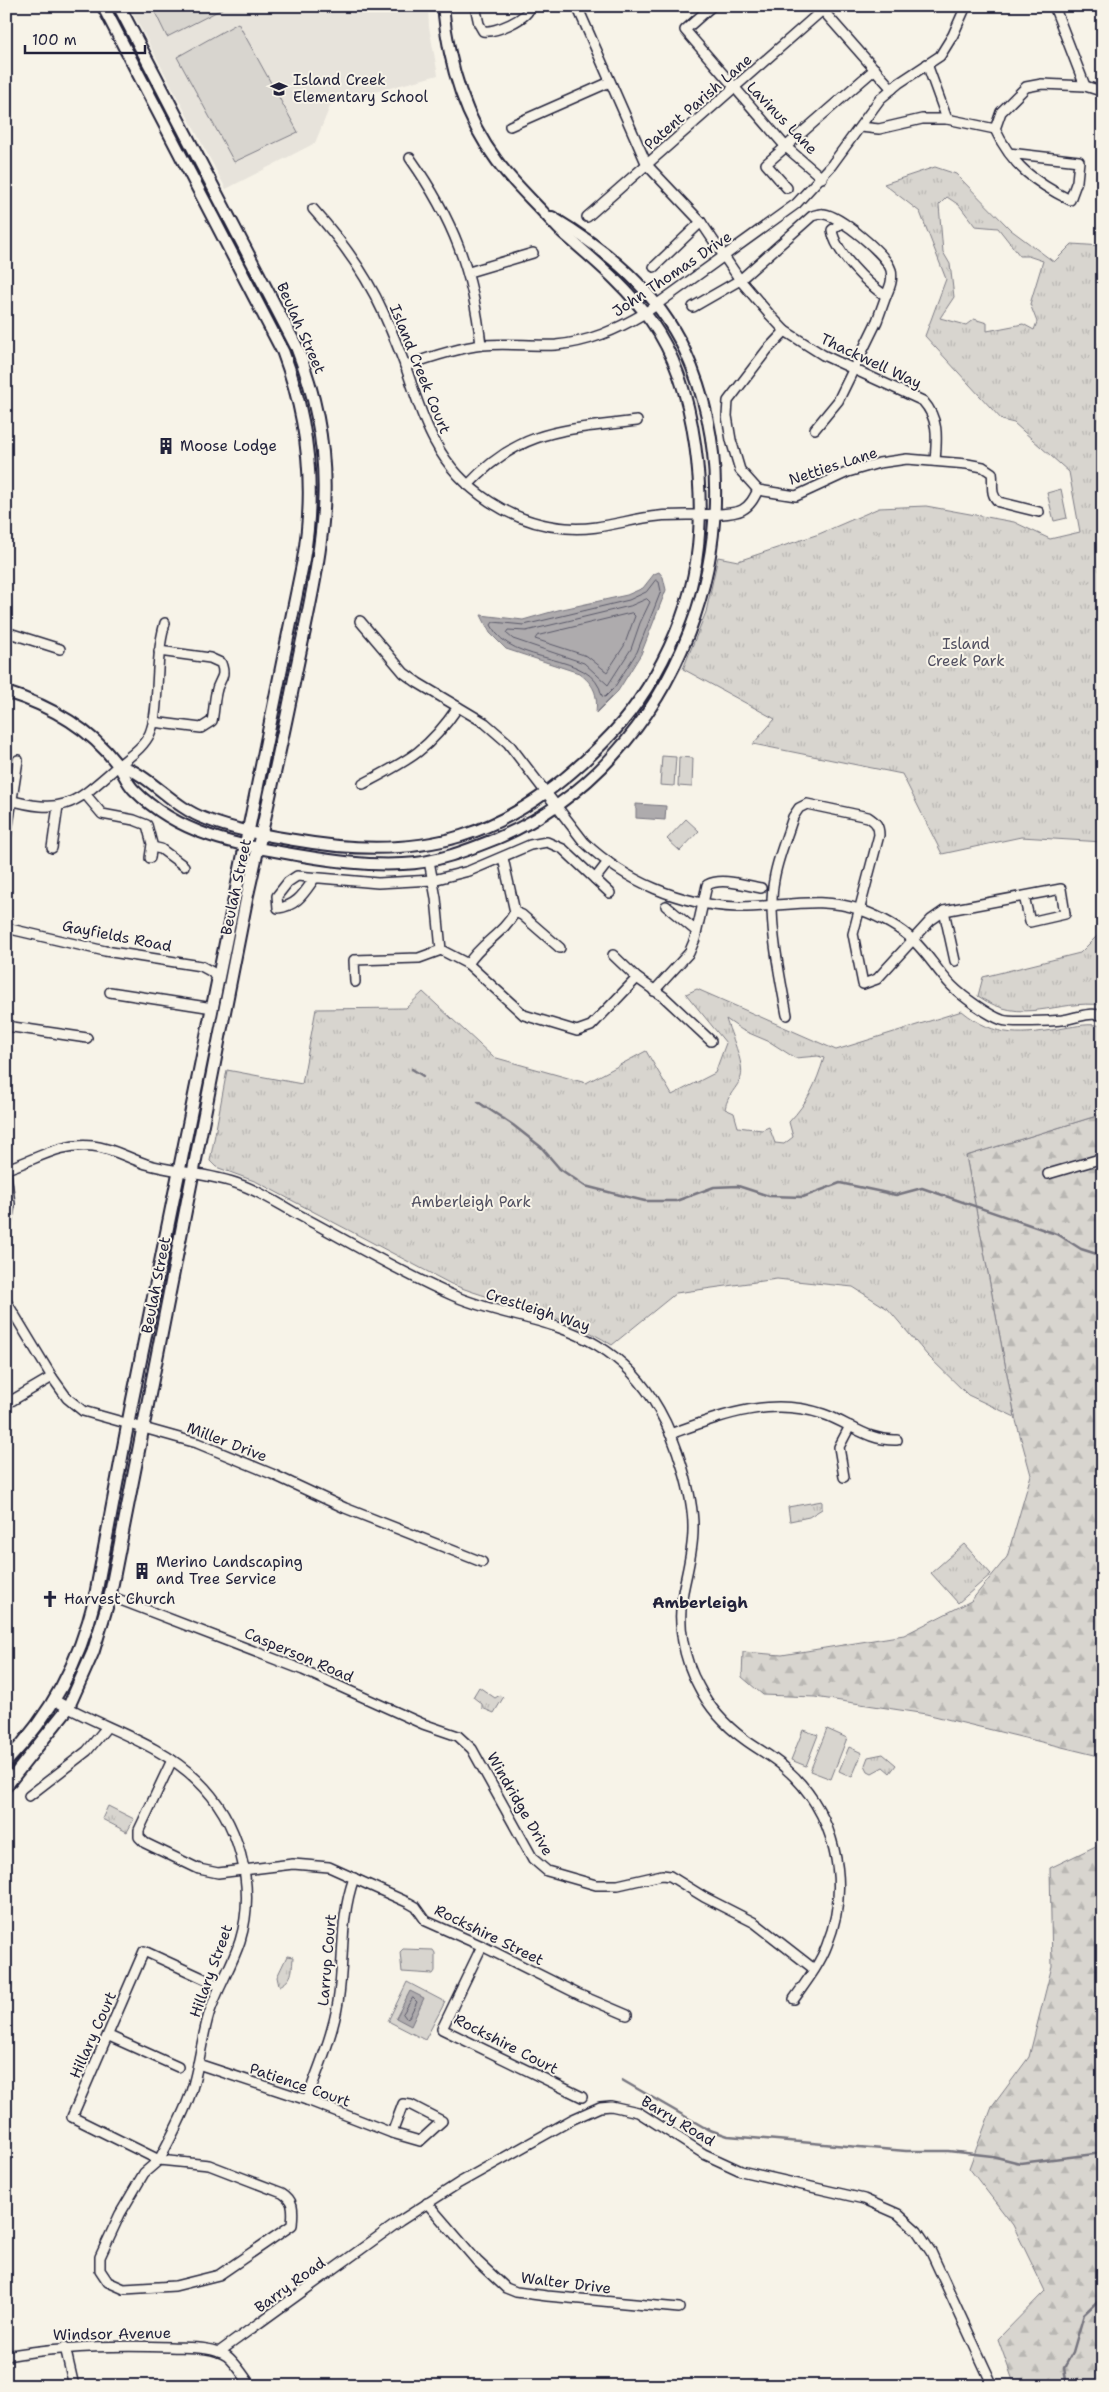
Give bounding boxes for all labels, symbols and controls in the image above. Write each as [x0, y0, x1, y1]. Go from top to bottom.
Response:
scale bar [25, 22, 145, 54]
text: 100 m [32, 30, 77, 50]
street label: Patent Parish Lane [640, 50, 756, 154]
place label: Island Creek Elementary School [293, 70, 429, 107]
street label: Lavinus Lane [742, 77, 822, 159]
school or university icon: Island Creek Elementary School [269, 79, 289, 99]
street label: John Thomas Drive [608, 227, 736, 321]
street label: Beulah Street [272, 279, 330, 377]
street label: Island Creek Court [385, 301, 455, 437]
street label: Thackwell Way [817, 329, 925, 393]
building icon: Moose Lodge [156, 436, 176, 456]
place label: Moose Lodge [180, 436, 277, 456]
street label: Netties Lane [786, 442, 880, 490]
park label: Island Creek Park [927, 634, 1005, 671]
street label: Beulah Street [216, 837, 256, 937]
street label: Gayfields Road [61, 916, 174, 957]
park label: Amberleigh Park [411, 1192, 531, 1212]
street label: Beulah Street [137, 1235, 175, 1335]
street label: Crestleigh Way [483, 1284, 593, 1336]
street label: Miller Drive [184, 1418, 270, 1466]
place label: Merino Landscaping and Tree Service [156, 1552, 303, 1589]
building icon: Merino Landscaping and Tree Service [132, 1561, 152, 1581]
church icon: Harvest Church [40, 1589, 60, 1609]
place label: Harvest Church [64, 1589, 175, 1609]
district label: Amberleigh [652, 1592, 748, 1613]
street label: Casperson Road [241, 1623, 357, 1687]
street label: Windridge Drive [482, 1749, 558, 1859]
street label: Rockshire Street [431, 1900, 547, 1970]
street label: Larrup Court [313, 1913, 341, 2007]
street label: Hillary Street [185, 1922, 237, 2020]
street label: Hillary Court [65, 1988, 121, 2082]
street label: Rockshire Court [450, 2009, 562, 2079]
street label: Patience Court [247, 2058, 353, 2112]
street label: Barry Road [637, 2091, 719, 2151]
street label: Barry Road [251, 2252, 330, 2317]
street label: Walter Drive [520, 2268, 612, 2298]
street label: Windsor Avenue [53, 2323, 171, 2345]

